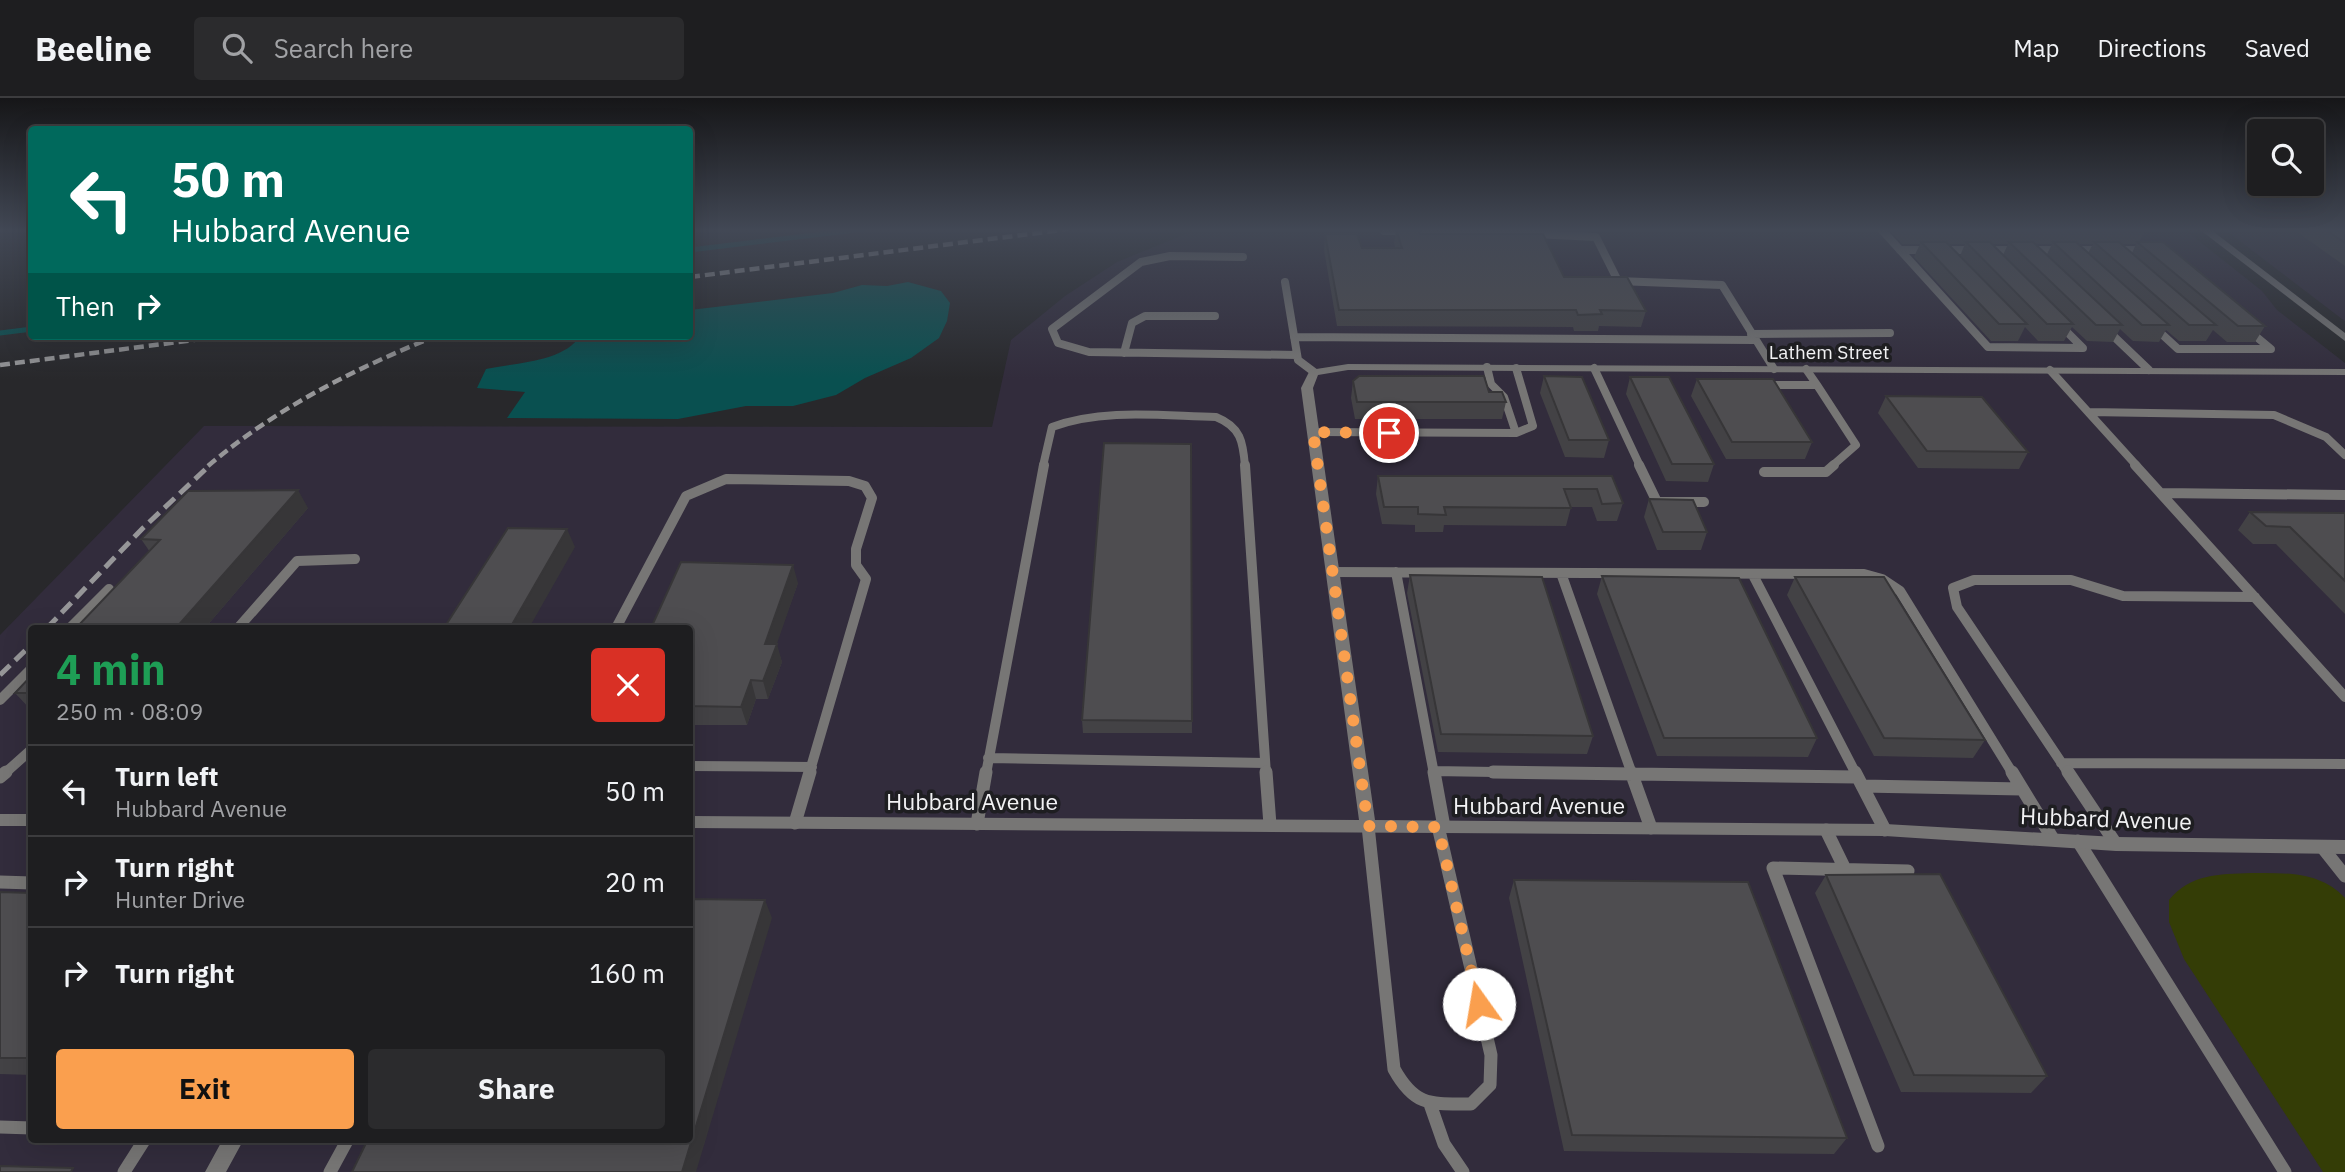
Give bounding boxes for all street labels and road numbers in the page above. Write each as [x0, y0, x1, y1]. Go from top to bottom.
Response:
street label: Lathem Street [1769, 340, 1889, 364]
street label: Hubbard Avenue [886, 786, 1058, 816]
street label: Hubbard Avenue [1453, 790, 1625, 820]
street label: Hubbard Avenue [2019, 800, 2193, 836]

